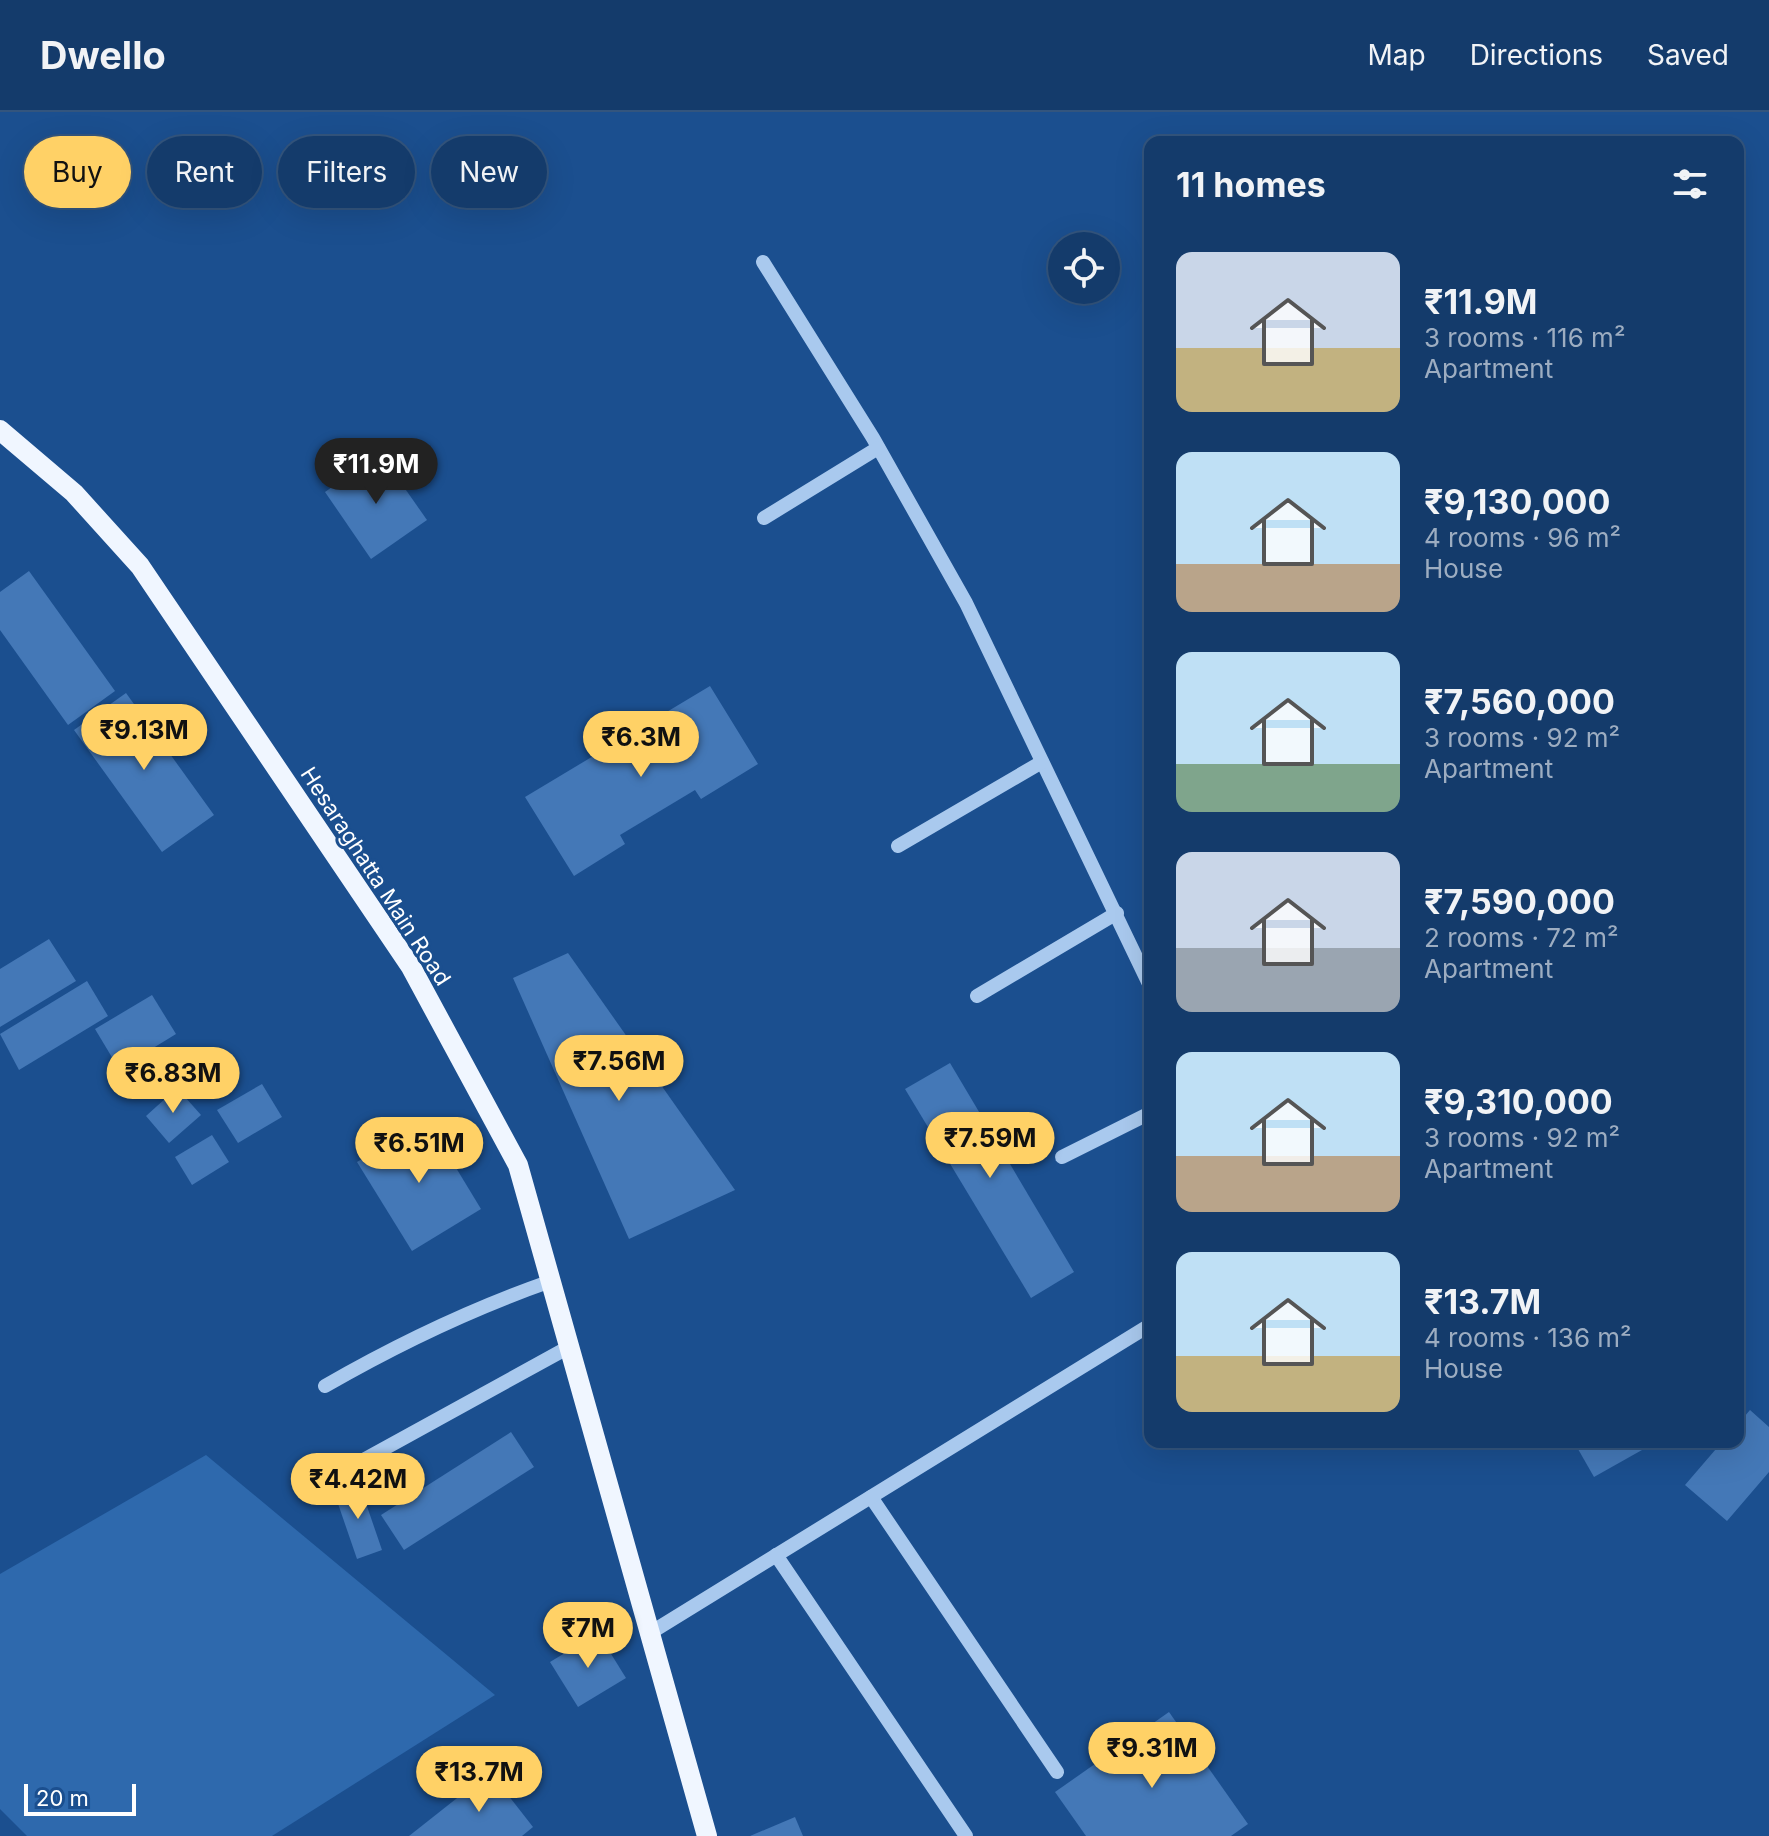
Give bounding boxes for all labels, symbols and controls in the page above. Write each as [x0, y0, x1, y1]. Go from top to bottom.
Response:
text: Dwello [40, 32, 166, 78]
text: Map [1367, 38, 1426, 72]
text: Directions [1470, 38, 1603, 72]
text: Saved [1647, 38, 1729, 72]
chip: Buy [24, 136, 131, 208]
chip: Rent [147, 136, 262, 208]
chip: Filters [278, 136, 415, 208]
chip: New [431, 136, 547, 208]
icon: filters [1668, 162, 1712, 206]
text: 11 homes [1176, 164, 1326, 205]
map controls [1048, 232, 1120, 304]
button: locate [1048, 232, 1120, 304]
text: ₹11.9M [1424, 281, 1537, 322]
icon: home [1240, 284, 1336, 380]
text: 3 rooms · 116 m² [1424, 322, 1625, 353]
text: Apartment [1424, 353, 1553, 384]
pin: ₹11.9M [311, 438, 441, 506]
text: ₹11.9M [333, 448, 419, 479]
text: ₹9,130,000 [1424, 481, 1610, 522]
icon: home [1240, 484, 1336, 580]
text: 4 rooms · 96 m² [1424, 522, 1621, 553]
text: House [1424, 553, 1503, 584]
text: ₹7,560,000 [1424, 681, 1615, 722]
icon: home [1240, 684, 1336, 780]
pin: ₹9.13M [79, 704, 209, 772]
pin: ₹6.3M [585, 711, 697, 779]
text: ₹9.13M [99, 714, 189, 745]
text: ₹6.3M [601, 721, 681, 752]
text: 3 rooms · 92 m² [1424, 722, 1620, 753]
text: Apartment [1424, 753, 1553, 784]
street label: Hesaraghatta Main Road [296, 762, 456, 990]
text: ₹7,590,000 [1424, 881, 1615, 922]
icon: home [1240, 884, 1336, 980]
text: 2 rooms · 72 m² [1424, 922, 1618, 953]
text: Apartment [1424, 953, 1553, 984]
pin: ₹7.56M [554, 1035, 684, 1103]
text: ₹7.56M [573, 1045, 665, 1076]
pin: ₹6.83M [108, 1047, 238, 1115]
text: ₹6.83M [125, 1057, 221, 1088]
text: ₹9,310,000 [1424, 1081, 1613, 1122]
icon: home [1240, 1084, 1336, 1180]
pin: ₹7.59M [925, 1112, 1055, 1180]
pin: ₹6.51M [354, 1117, 484, 1185]
text: ₹7.59M [944, 1122, 1036, 1153]
text: 3 rooms · 92 m² [1424, 1122, 1620, 1153]
text: ₹6.51M [373, 1127, 465, 1158]
text: Apartment [1424, 1153, 1553, 1184]
text: ₹13.7M [1424, 1281, 1541, 1322]
icon: home [1240, 1284, 1336, 1380]
text: 4 rooms · 136 m² [1424, 1322, 1632, 1353]
text: House [1424, 1353, 1503, 1384]
pin: ₹4.42M [293, 1453, 423, 1521]
text: ₹4.42M [309, 1463, 407, 1494]
pin: ₹7M [549, 1602, 627, 1670]
text: ₹7M [561, 1612, 615, 1643]
pin: ₹9.31M [1087, 1722, 1217, 1790]
text: ₹9.31M [1106, 1732, 1198, 1763]
pin: ₹13.7M [414, 1746, 544, 1814]
text: ₹13.7M [434, 1756, 524, 1787]
scale bar [24, 1780, 136, 1816]
text: 20 m [36, 1785, 89, 1811]

